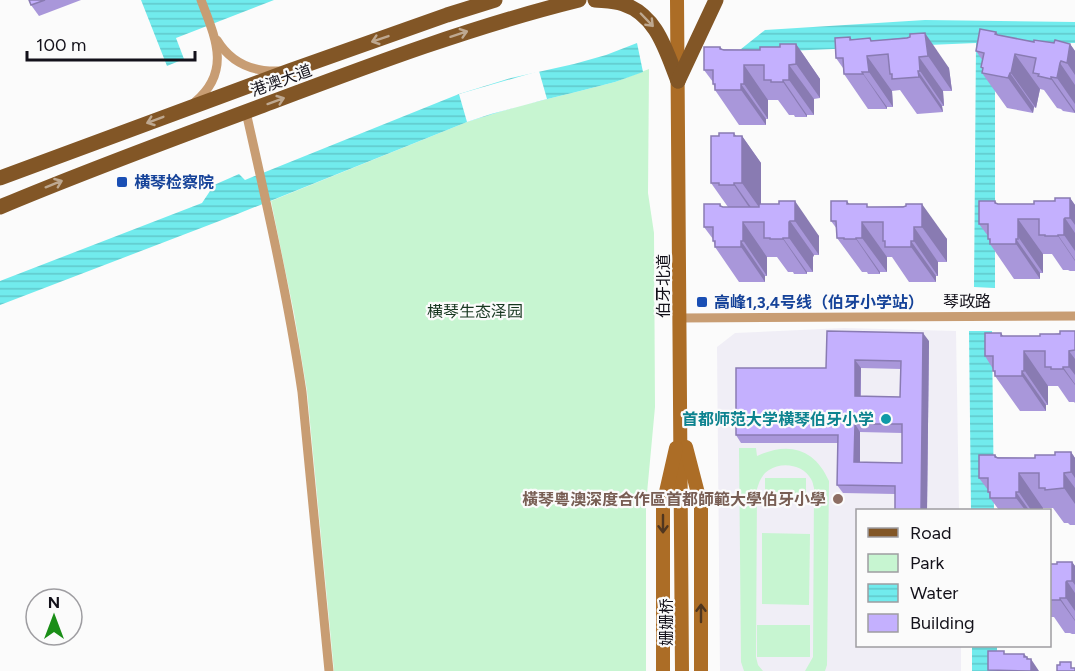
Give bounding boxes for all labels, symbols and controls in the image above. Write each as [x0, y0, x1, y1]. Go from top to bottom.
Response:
one-way arrow [640, 13, 655, 28]
scale bar [27, 24, 195, 62]
one-way arrow [449, 28, 468, 39]
text: 100 m [36, 34, 86, 56]
one-way arrow [371, 34, 389, 45]
street label: 港澳大道 [248, 61, 314, 100]
one-way arrow [266, 95, 285, 106]
one-way arrow [146, 116, 165, 127]
place label: 横琴检察院 [134, 173, 214, 192]
marker: 横琴检察院 [115, 175, 129, 189]
one-way arrow [44, 178, 63, 189]
street label: 伯牙北道 [654, 254, 673, 318]
street label: 琴政路 [943, 292, 991, 311]
place label: 高峰1,3,4号线（伯牙小学站） [714, 293, 924, 312]
marker: 高峰1,3,4号线（伯牙小学站） [695, 295, 709, 309]
park label: 横琴生态泽园 [427, 302, 523, 321]
place label: 首都师范大学横琴伯牙小学 [682, 410, 874, 429]
marker: 首都师范大学横琴伯牙小学 [879, 412, 893, 426]
place label: 橫琴粵澳深度合作區首都師範大學伯牙小學 [522, 490, 826, 509]
marker: 橫琴粵澳深度合作區首都師範大學伯牙小學 [831, 492, 845, 506]
legend [856, 509, 1051, 647]
one-way arrow [657, 514, 669, 534]
text: Road [910, 522, 951, 544]
text: Park [910, 552, 945, 574]
text: Water [910, 582, 958, 604]
north arrow [24, 587, 84, 647]
text: N [48, 593, 60, 612]
street label: 姗姗桥 [657, 598, 676, 646]
one-way arrow [695, 603, 707, 623]
text: Building [910, 612, 975, 634]

